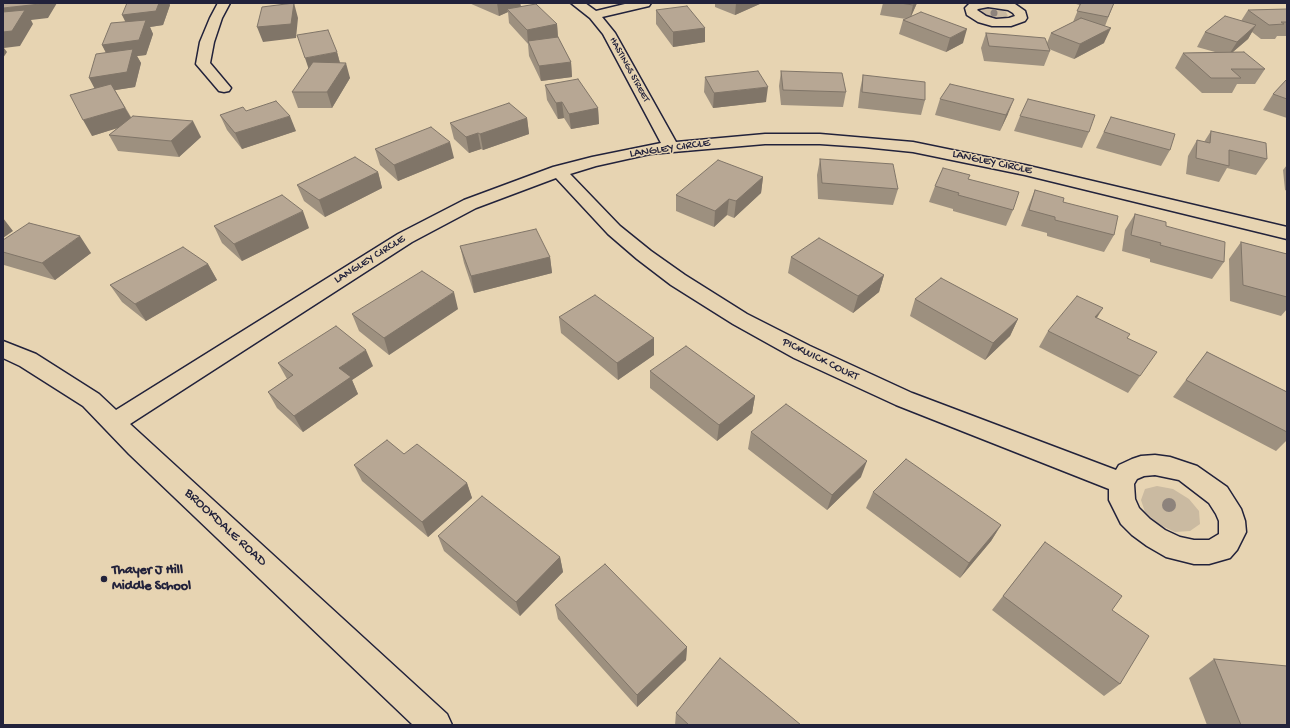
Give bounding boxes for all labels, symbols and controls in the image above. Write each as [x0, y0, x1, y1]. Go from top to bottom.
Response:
street label: HASTINGS STREET [606, 35, 652, 105]
street label: LANGLEY CIRCLE [629, 136, 711, 162]
street label: LANGLEY CIRCLE [951, 148, 1033, 178]
street label: LANGLEY CIRCLE [332, 232, 408, 288]
street label: PICKWICK COURT [779, 335, 861, 385]
street label: BROOKDALE ROAD [180, 485, 270, 571]
place label: Thayer J Hill Middle School [112, 563, 191, 596]
marker: Thayer J Hill Middle School [99, 574, 109, 584]

